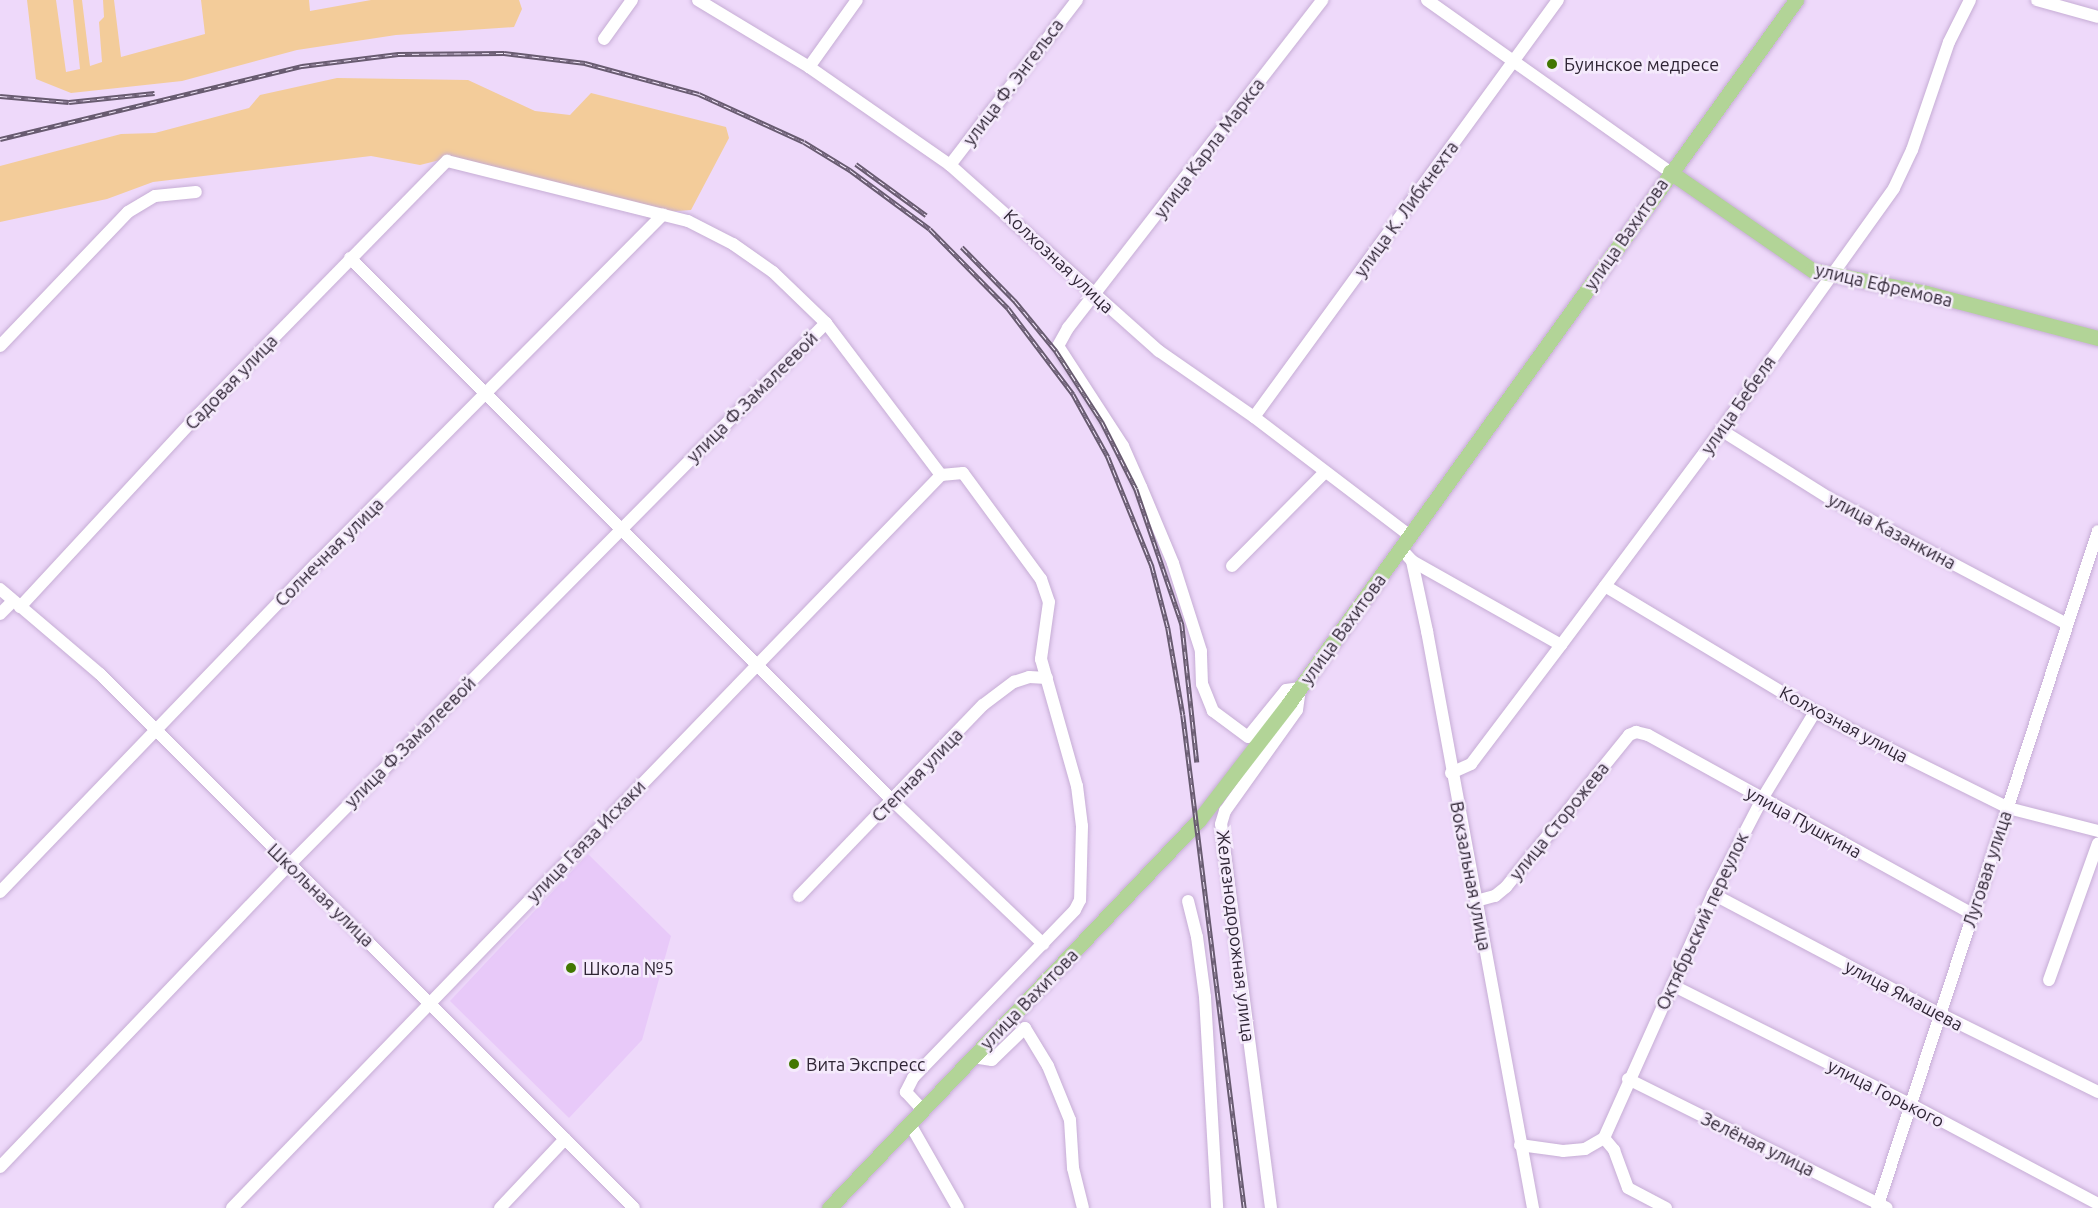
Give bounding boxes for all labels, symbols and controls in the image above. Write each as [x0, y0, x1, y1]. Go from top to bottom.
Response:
street label: улица Ф. Энгельса [958, 14, 1068, 150]
place label: Буинское медресе [1564, 53, 1719, 75]
marker: Буинское медресе [1545, 57, 1559, 71]
street label: улица Карла Маркса [1149, 74, 1269, 222]
street label: улица К. Либкнехта [1349, 137, 1463, 281]
street label: улица Вахитова [1579, 174, 1673, 294]
street label: Колхозная улица [1000, 205, 1118, 317]
street label: улица Ефремова [1813, 259, 1955, 311]
street label: улица Ф.Замалеевой [682, 327, 822, 467]
street label: Садовая улица [180, 330, 282, 434]
street label: улица Бебеля [1696, 352, 1780, 458]
street label: улица Казанкина [1824, 488, 1960, 574]
street label: Солнечная улица [270, 493, 388, 611]
street label: улица Вахитова [1296, 569, 1390, 689]
street label: улица Ф.Замалеевой [340, 672, 480, 812]
street label: Колхозная улица [1776, 681, 1912, 767]
street label: Степная улица [867, 724, 967, 826]
street label: улица Сторожева [1505, 758, 1613, 884]
street label: улица Гаяза Исхаки [522, 775, 650, 907]
street label: улица Пушкина [1742, 781, 1866, 863]
street label: Вокзальная улица [1446, 799, 1496, 953]
street label: Луговая улица [1958, 808, 2016, 930]
street label: Железнодорожная улица [1212, 829, 1260, 1043]
street label: Октябрьский переулок [1651, 829, 1753, 1013]
street label: Школьная улица [263, 839, 379, 951]
street label: улица Вахитова [976, 944, 1082, 1054]
street label: улица Ямашева [1841, 955, 1967, 1035]
place label: Школа №5 [583, 957, 674, 979]
marker: Школа №5 [564, 961, 578, 975]
place label: Вита Экспресс [806, 1053, 925, 1075]
street label: улица Горького [1824, 1054, 1948, 1132]
marker: Вита Экспресс [787, 1057, 801, 1071]
street label: Зелёная улица [1698, 1107, 1818, 1181]

